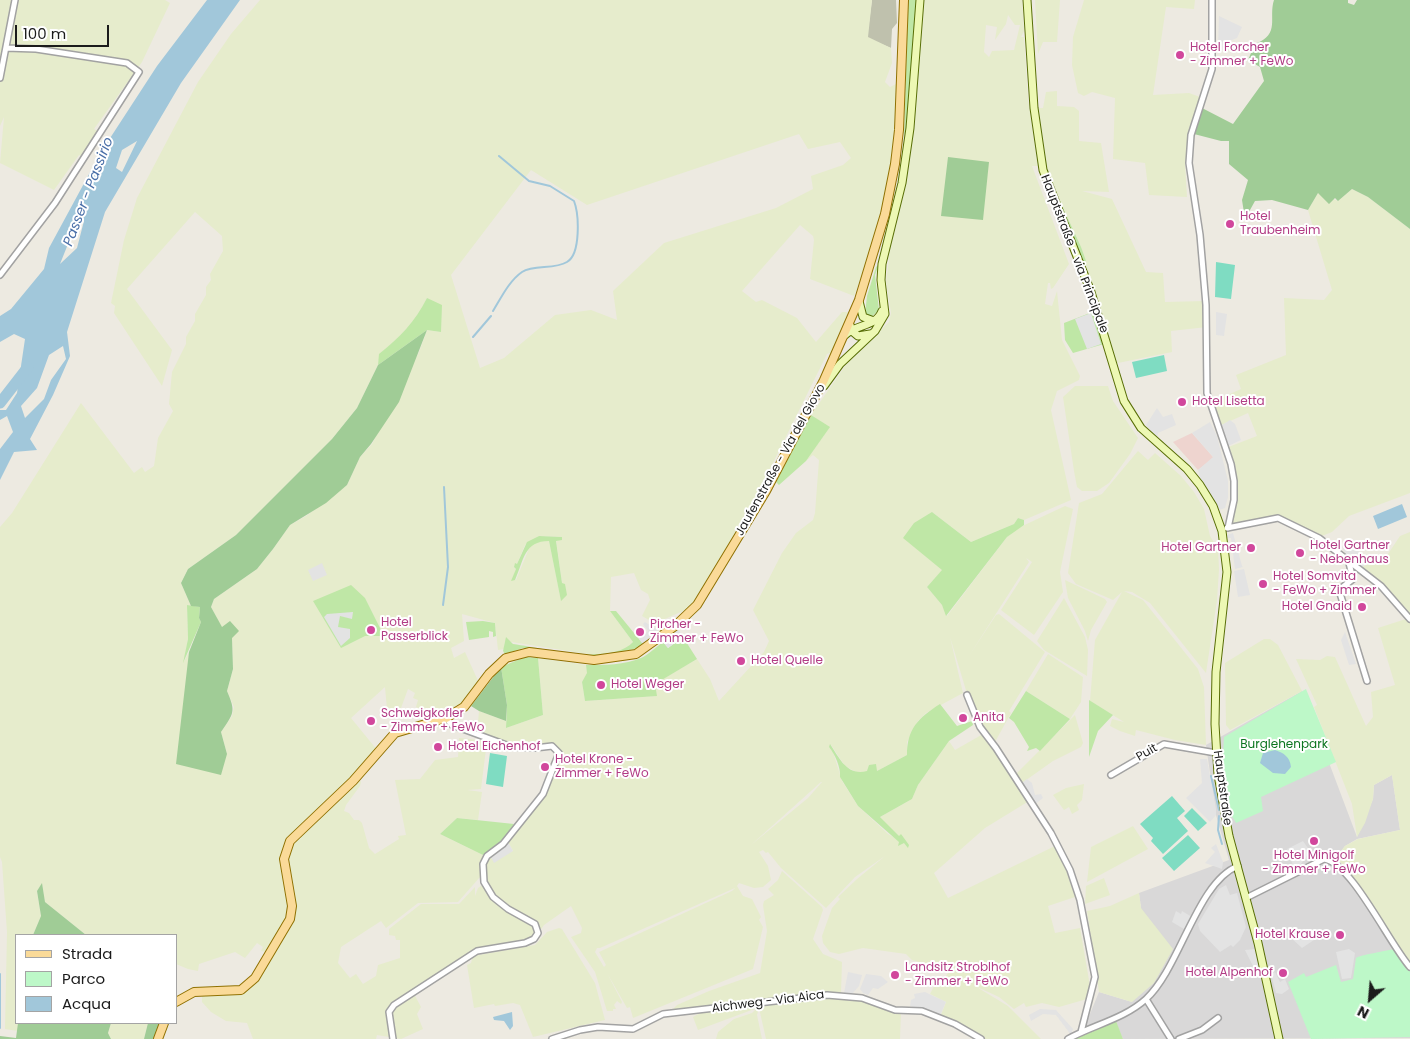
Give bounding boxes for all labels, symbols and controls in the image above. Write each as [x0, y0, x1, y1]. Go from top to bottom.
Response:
scale bar [18, 15, 111, 47]
text: 100 m [23, 23, 66, 44]
place label: Hotel Forcher - Zimmer + FeWo [1190, 41, 1293, 69]
marker: Hotel Forcher - Zimmer + FeWo [1174, 49, 1186, 61]
water label: Passer - Passirio [60, 135, 118, 249]
street label: Hauptstraße - via Principale [1037, 173, 1111, 335]
place label: Hotel Traubenheim [1240, 210, 1320, 238]
marker: Hotel Traubenheim [1224, 218, 1236, 230]
street label: Jaufenstraße - Via del Giovo [733, 381, 829, 539]
place label: Hotel Lisetta [1192, 395, 1265, 409]
marker: Hotel Lisetta [1176, 396, 1188, 408]
place label: Hotel Gartner - Nebenhaus [1310, 539, 1390, 567]
place label: Hotel Gartner [1161, 541, 1241, 555]
marker: Hotel Gartner [1245, 542, 1257, 554]
marker: Hotel Gartner - Nebenhaus [1294, 547, 1306, 559]
place label: Hotel Somvita - FeWo + Zimmer [1273, 570, 1376, 598]
marker: Hotel Somvita - FeWo + Zimmer [1257, 578, 1269, 590]
place label: Hotel Gnaid [1282, 600, 1352, 614]
marker: Hotel Gnaid [1356, 601, 1368, 613]
place label: Hotel Passerblick [381, 616, 448, 644]
place label: Pircher - Zimmer + FeWo [650, 618, 744, 646]
marker: Hotel Passerblick [365, 624, 377, 636]
marker: Pircher - Zimmer + FeWo [634, 626, 646, 638]
place label: Hotel Quelle [751, 654, 823, 668]
marker: Hotel Quelle [735, 655, 747, 667]
place label: Hotel Weger [611, 678, 684, 692]
marker: Hotel Weger [595, 679, 607, 691]
place label: Schweigkofler - Zimmer + FeWo [381, 707, 484, 735]
place label: Anita [973, 711, 1004, 725]
marker: Anita [957, 712, 969, 724]
marker: Schweigkofler - Zimmer + FeWo [365, 715, 377, 727]
park label: Burglehenpark [1240, 738, 1328, 752]
place label: Hotel Eichenhof [448, 740, 540, 754]
marker: Hotel Eichenhof [432, 741, 444, 753]
street label: Puit [1134, 741, 1160, 765]
street label: Hauptstraße [1210, 750, 1234, 826]
place label: Hotel Krone - Zimmer + FeWo [555, 753, 649, 781]
marker: Hotel Krone - Zimmer + FeWo [539, 761, 551, 773]
marker: Hotel Minigolf - Zimmer + FeWo [1308, 835, 1320, 847]
place label: Hotel Minigolf - Zimmer + FeWo [1262, 849, 1366, 877]
place label: Hotel Krause [1255, 928, 1330, 942]
marker: Hotel Krause [1334, 929, 1346, 941]
legend [15, 934, 178, 1024]
text: Strada [62, 943, 112, 964]
place label: Landsitz Stroblhof - Zimmer + FeWo [905, 961, 1010, 989]
place label: Hotel Alpenhof [1185, 966, 1273, 980]
marker: Hotel Alpenhof [1277, 967, 1289, 979]
text: Parco [62, 968, 105, 989]
marker: Landsitz Stroblhof - Zimmer + FeWo [889, 969, 901, 981]
north arrow [1345, 974, 1395, 1024]
street label: Aichweg - Via Aica [711, 988, 825, 1016]
text: Acqua [62, 993, 111, 1014]
text: N [1354, 1001, 1372, 1024]

